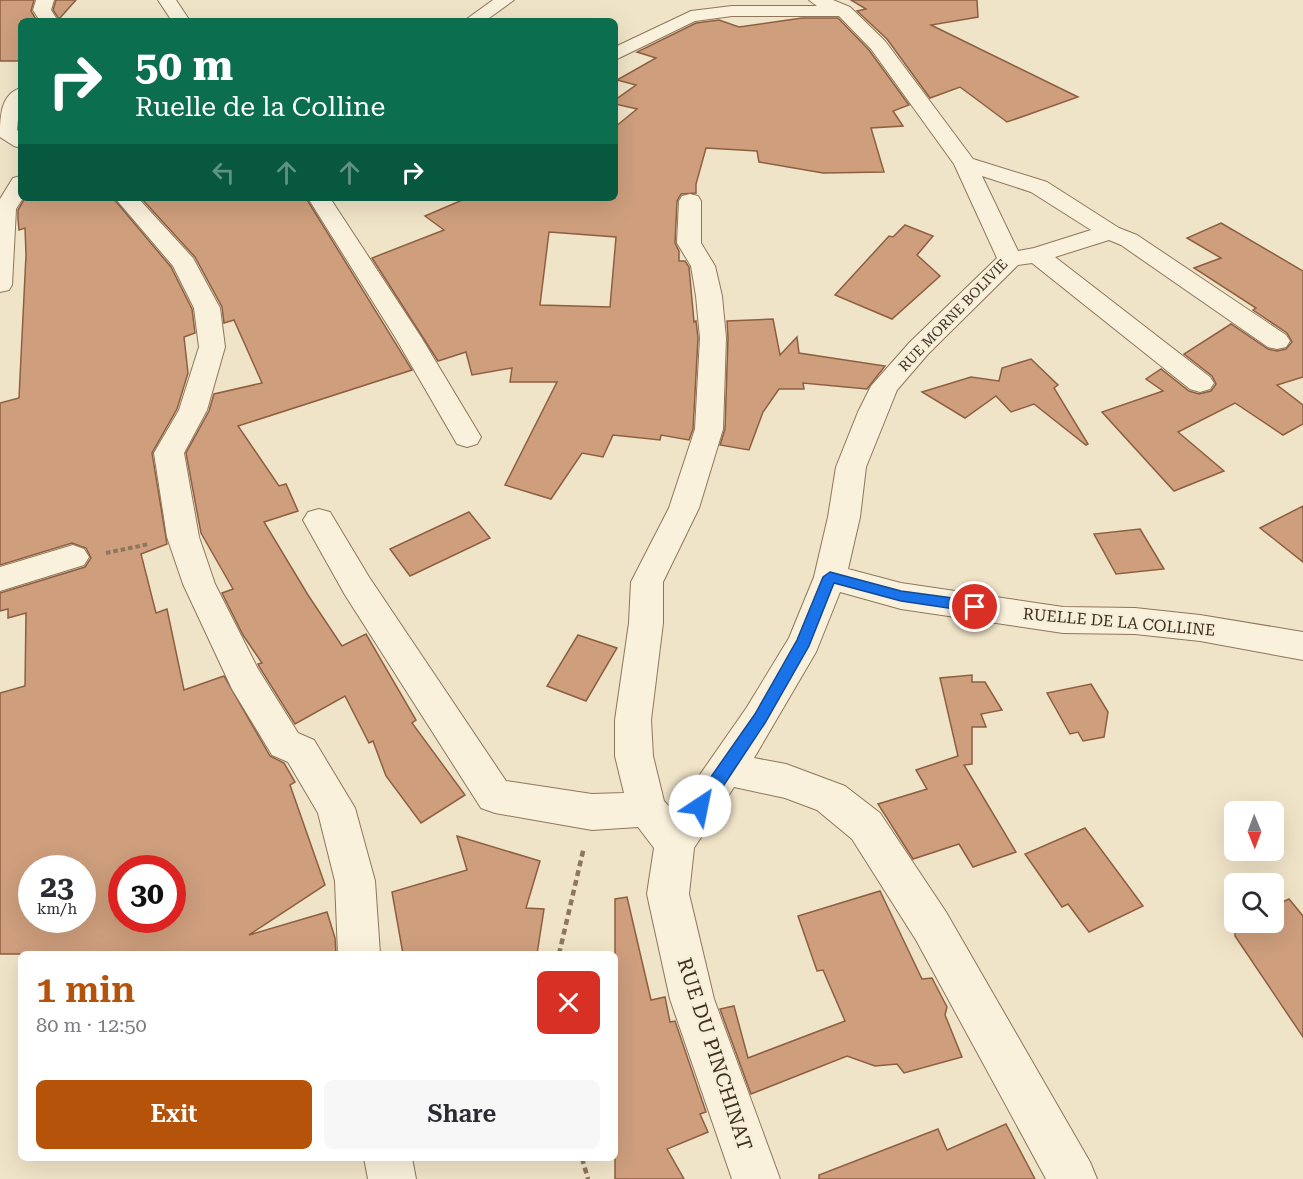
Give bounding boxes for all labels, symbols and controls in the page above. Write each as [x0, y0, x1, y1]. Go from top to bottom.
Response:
text: 50 m [135, 41, 233, 90]
icon: right [36, 42, 114, 120]
text: Ruelle de la Colline [135, 91, 385, 123]
icon: left [207, 156, 240, 189]
icon: ahead [270, 156, 303, 189]
icon: ahead [333, 156, 366, 189]
icon: right [396, 156, 429, 189]
street label: RUE MORNE BOLIVIE [895, 256, 1011, 374]
pin [949, 581, 1000, 632]
icon: arrive [958, 590, 991, 623]
street label: RUELLE DE LA COLLINE [1022, 604, 1216, 640]
position arrow [668, 774, 732, 838]
north arrow [1224, 801, 1284, 861]
map controls [1224, 801, 1284, 933]
speed limit sign: 30 [108, 855, 186, 933]
text: 23 [40, 869, 74, 904]
button: search [1224, 873, 1284, 933]
text: km/h [37, 900, 77, 918]
street label: RUE DU PINCHINAT [672, 955, 758, 1153]
text: 1 min [36, 969, 135, 1011]
button: close [537, 971, 600, 1034]
text: 80 m · 12:50 [36, 1013, 147, 1037]
button: Exit [36, 1080, 312, 1149]
button: Share [324, 1080, 600, 1149]

